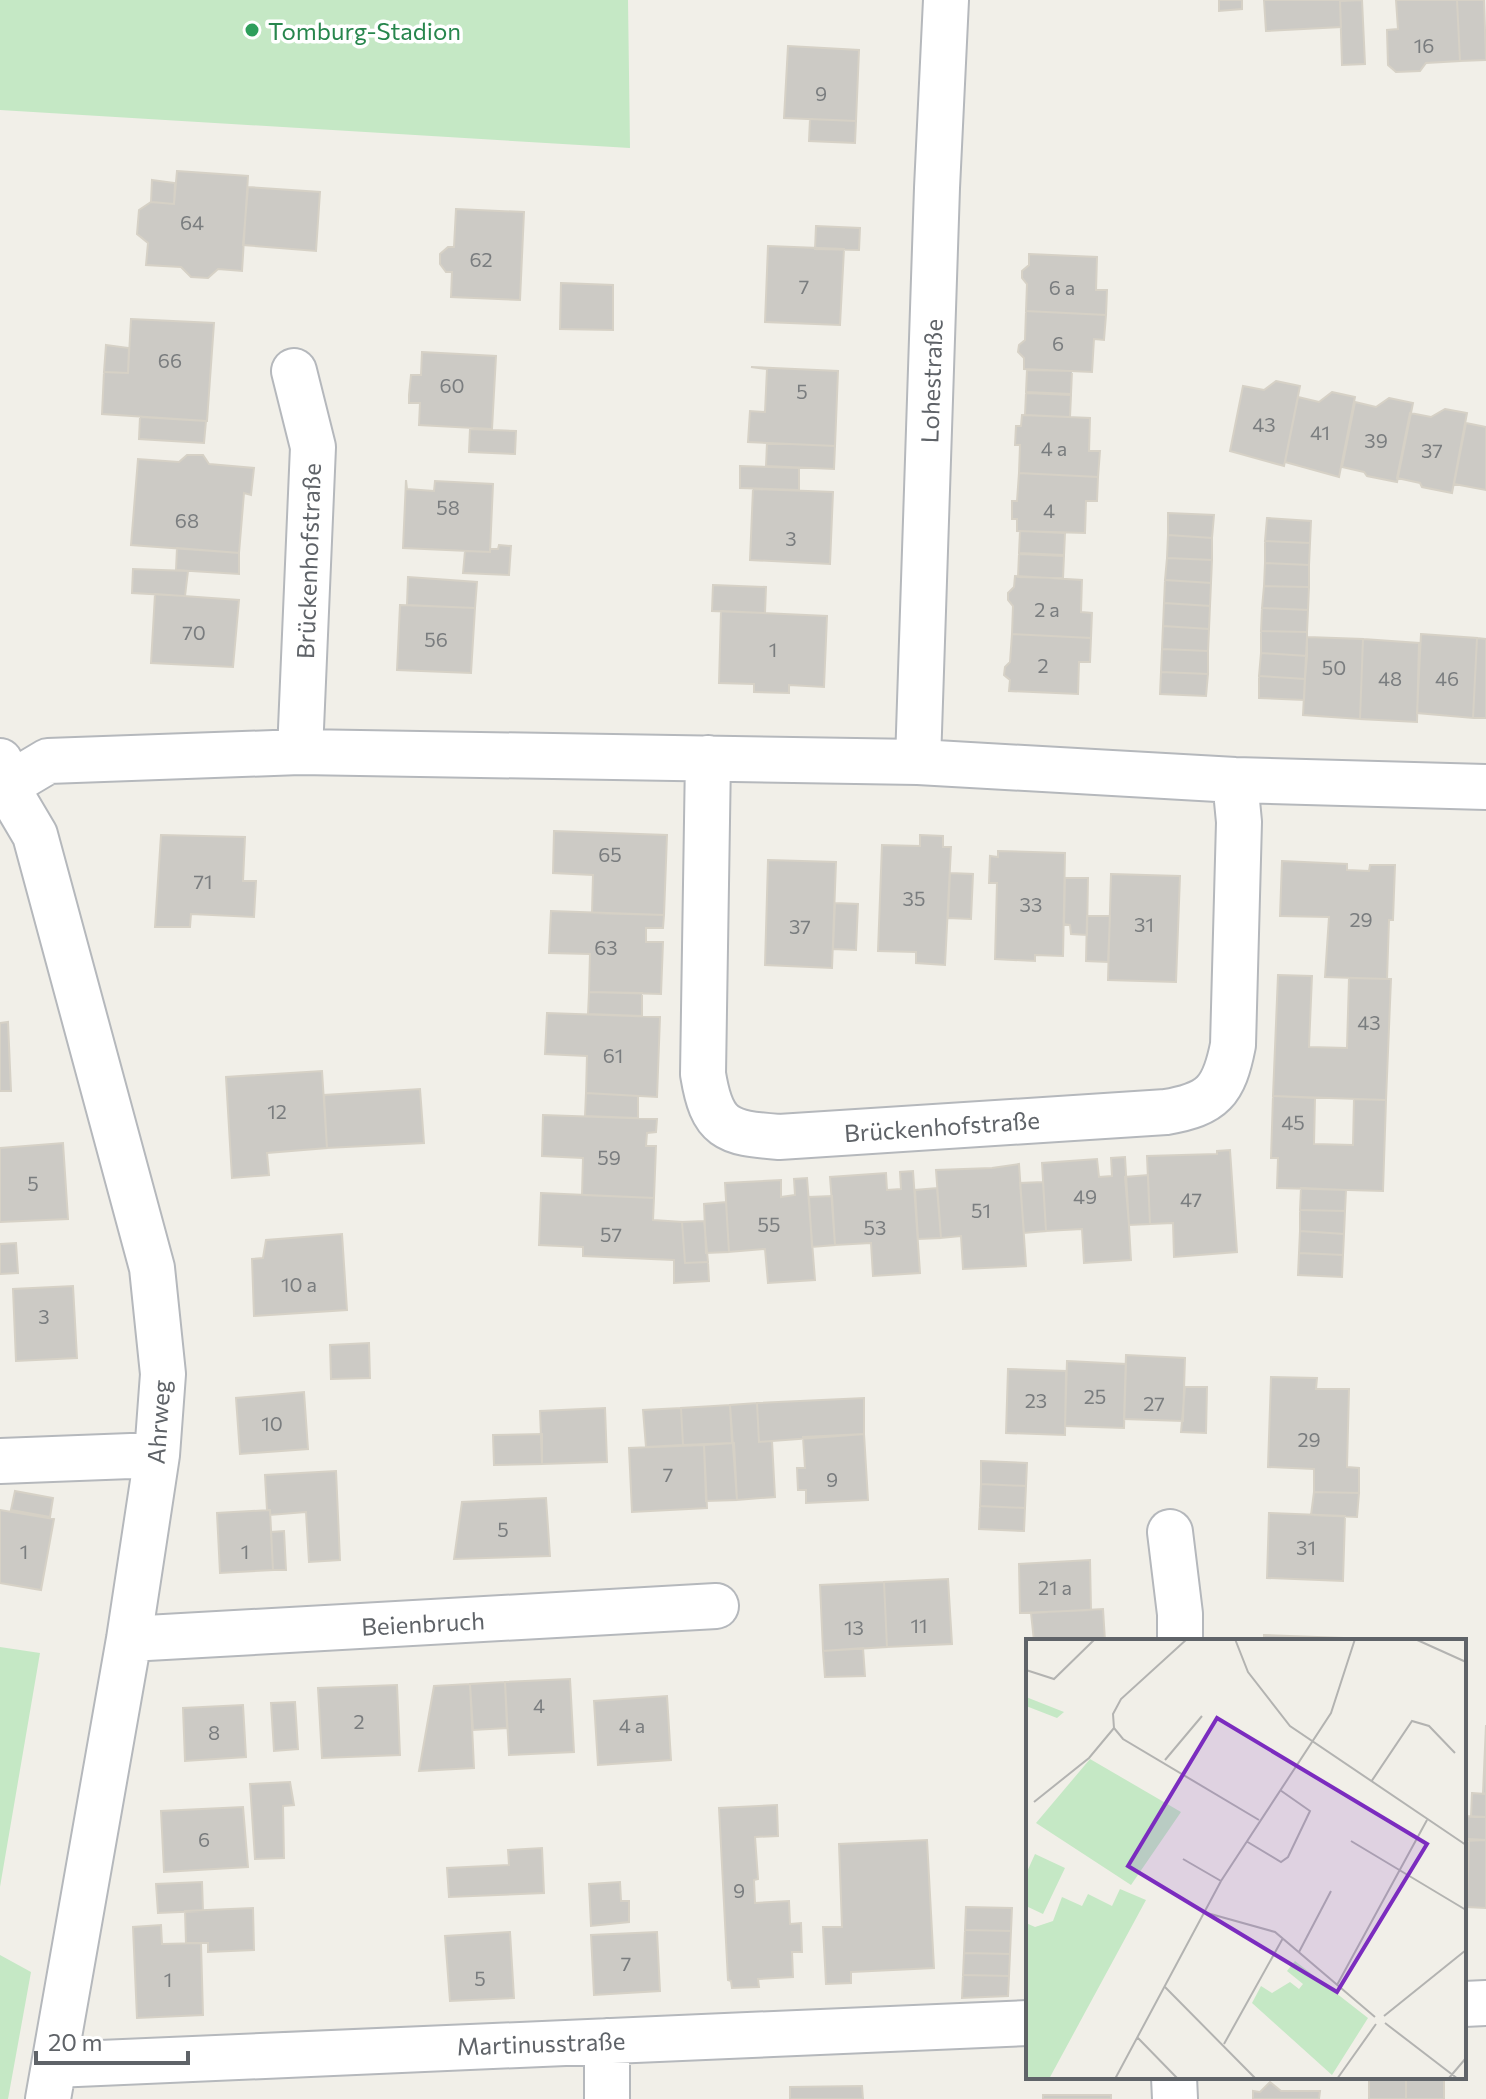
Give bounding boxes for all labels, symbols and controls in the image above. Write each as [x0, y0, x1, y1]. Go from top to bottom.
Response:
place label: Tomburg-Stadion [268, 16, 461, 45]
marker: Tomburg-Stadion [243, 21, 261, 39]
house number: 16 [1414, 33, 1434, 57]
house number: 9 [815, 81, 827, 105]
house number: 64 [180, 210, 204, 234]
house number: 62 [469, 247, 493, 271]
house number: 7 [799, 274, 809, 298]
house number: 6 a [1049, 275, 1075, 299]
street label: Lohestraße [914, 318, 948, 444]
house number: 6 [1052, 331, 1064, 355]
house number: 66 [158, 348, 182, 372]
house number: 60 [439, 373, 465, 397]
house number: 5 [796, 379, 808, 403]
house number: 43 [1252, 412, 1276, 436]
house number: 41 [1310, 420, 1330, 444]
house number: 39 [1364, 428, 1388, 452]
house number: 4 a [1041, 436, 1067, 460]
house number: 37 [1421, 438, 1443, 462]
street label: Brückenhofstraße [290, 463, 326, 659]
house number: 58 [436, 495, 460, 519]
house number: 4 [1043, 498, 1055, 522]
house number: 68 [175, 508, 199, 532]
house number: 3 [785, 526, 797, 550]
house number: 2 a [1034, 597, 1060, 621]
house number: 70 [182, 620, 206, 644]
house number: 56 [424, 627, 448, 651]
house number: 1 [769, 637, 777, 661]
house number: 2 [1037, 653, 1049, 677]
house number: 50 [1322, 655, 1346, 679]
house number: 48 [1378, 666, 1402, 690]
house number: 46 [1435, 666, 1459, 690]
house number: 65 [598, 842, 622, 866]
house number: 71 [193, 869, 213, 893]
house number: 35 [903, 886, 925, 910]
house number: 33 [1020, 892, 1042, 916]
house number: 29 [1349, 907, 1373, 931]
house number: 31 [1134, 912, 1154, 936]
house number: 37 [789, 914, 811, 938]
house number: 63 [594, 935, 618, 959]
house number: 43 [1357, 1010, 1381, 1034]
house number: 61 [603, 1043, 623, 1067]
house number: 12 [267, 1099, 287, 1123]
street label: Brückenhofstraße [843, 1105, 1041, 1147]
house number: 45 [1281, 1110, 1305, 1134]
house number: 59 [597, 1145, 621, 1169]
house number: 5 [27, 1171, 39, 1195]
house number: 49 [1073, 1184, 1097, 1208]
house number: 47 [1180, 1187, 1202, 1211]
house number: 51 [971, 1198, 991, 1222]
house number: 55 [758, 1212, 780, 1236]
house number: 53 [864, 1215, 886, 1239]
house number: 57 [600, 1222, 622, 1246]
house number: 10 a [281, 1272, 317, 1296]
house number: 3 [38, 1304, 50, 1328]
street label: Ahrweg [141, 1379, 175, 1465]
house number: 25 [1084, 1384, 1106, 1408]
house number: 23 [1025, 1388, 1047, 1412]
house number: 27 [1143, 1391, 1165, 1415]
house number: 10 [261, 1411, 283, 1435]
house number: 29 [1297, 1427, 1321, 1451]
house number: 7 [663, 1462, 673, 1486]
house number: 9 [826, 1467, 838, 1491]
house number: 5 [497, 1517, 509, 1541]
house number: 31 [1296, 1535, 1316, 1559]
house number: 1 [20, 1539, 28, 1563]
house number: 1 [241, 1539, 249, 1563]
house number: 21 a [1038, 1575, 1072, 1599]
street label: Beienbruch [361, 1605, 485, 1641]
house number: 11 [910, 1613, 928, 1637]
house number: 13 [844, 1615, 864, 1639]
inset map [1026, 1639, 1466, 2079]
house number: 4 [533, 1693, 545, 1717]
house number: 2 [353, 1709, 365, 1733]
house number: 4 a [619, 1713, 645, 1737]
house number: 8 [208, 1720, 220, 1744]
house number: 6 [198, 1827, 210, 1851]
house number: 9 [733, 1878, 745, 1902]
house number: 7 [621, 1951, 631, 1975]
house number: 5 [474, 1966, 486, 1990]
house number: 1 [164, 1967, 172, 1991]
scale bar [36, 2015, 188, 2065]
street label: Martinusstraße [456, 2026, 626, 2060]
text: 20 m [48, 2027, 102, 2056]

